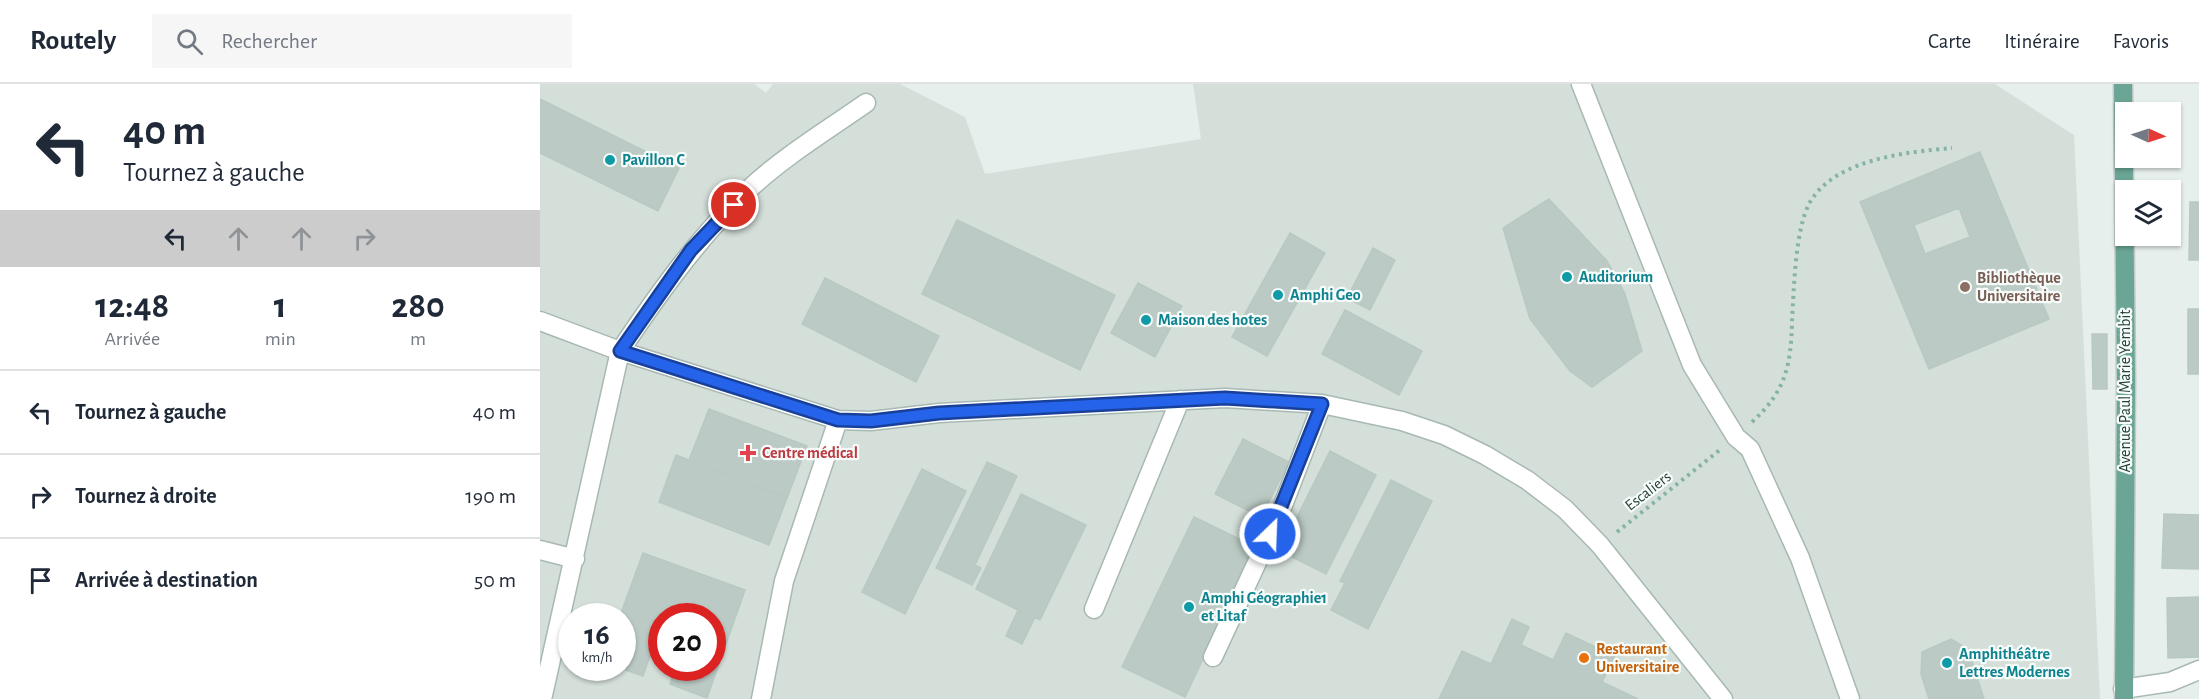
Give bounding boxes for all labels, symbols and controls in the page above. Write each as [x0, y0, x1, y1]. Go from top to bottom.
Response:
search box [152, 14, 572, 68]
icon: search [173, 25, 206, 58]
text: Routely [30, 27, 116, 55]
text: Rechercher [221, 30, 317, 52]
text: Carte [1928, 31, 1971, 52]
text: Itinéraire [2004, 31, 2080, 52]
text: Favoris [2113, 31, 2169, 52]
north arrow [2115, 102, 2181, 168]
map controls [2115, 102, 2181, 246]
icon: left [24, 108, 102, 186]
text: 40 m [123, 110, 206, 152]
place label: Pavillon C [622, 152, 685, 168]
marker: Pavillon C [603, 153, 617, 167]
text: Tournez à gauche [123, 159, 305, 186]
pin [708, 179, 759, 230]
button: layers [2115, 180, 2181, 246]
icon: arrive [717, 188, 750, 221]
icon: left [159, 222, 192, 255]
icon: ahead [222, 222, 255, 255]
icon: ahead [285, 222, 318, 255]
icon: right [348, 222, 381, 255]
place label: Auditorium [1579, 269, 1653, 285]
marker: Auditorium [1560, 270, 1574, 284]
place label: Bibliothèque Universitaire [1977, 270, 2061, 304]
marker: Bibliothèque Universitaire [1958, 280, 1972, 294]
place label: Amphi Geo [1290, 287, 1361, 303]
text: 12:48 [95, 288, 169, 324]
text: 1 [274, 288, 287, 324]
text: 280 [391, 288, 445, 324]
marker: Amphi Geo [1271, 288, 1285, 302]
street label: Avenue Paul Marie Yembit [2117, 310, 2133, 472]
place label: Maison des hotes [1158, 312, 1267, 328]
marker: Maison des hotes [1139, 313, 1153, 327]
text: Arrivée [104, 329, 160, 349]
text: min [265, 329, 296, 349]
text: m [410, 329, 426, 349]
icon: left [24, 396, 57, 429]
text: Tournez à gauche [75, 401, 226, 423]
text: 40 m [473, 401, 516, 423]
marker: Centre médical [739, 444, 757, 462]
place label: Centre médical [762, 445, 858, 461]
street label: Escaliers [1622, 468, 1674, 514]
icon: right [24, 480, 57, 513]
text: Tournez à droite [75, 485, 217, 507]
text: 190 m [465, 485, 516, 507]
position arrow [1238, 502, 1302, 566]
icon: arrive [24, 564, 57, 597]
text: Arrivée à destination [75, 569, 258, 591]
text: 50 m [474, 569, 516, 591]
place label: Amphi Géographie1 et Litaf [1201, 590, 1327, 624]
marker: Amphi Géographie1 et Litaf [1182, 600, 1196, 614]
speed limit sign: 20 [648, 603, 726, 681]
text: 16 [584, 620, 610, 650]
place label: Restaurant Universitaire [1596, 641, 1680, 675]
place label: Amphithéâtre Lettres Modernes [1959, 646, 2070, 680]
text: km/h [582, 650, 612, 665]
marker: Restaurant Universitaire [1577, 651, 1591, 665]
marker: Amphithéâtre Lettres Modernes [1940, 656, 1954, 670]

